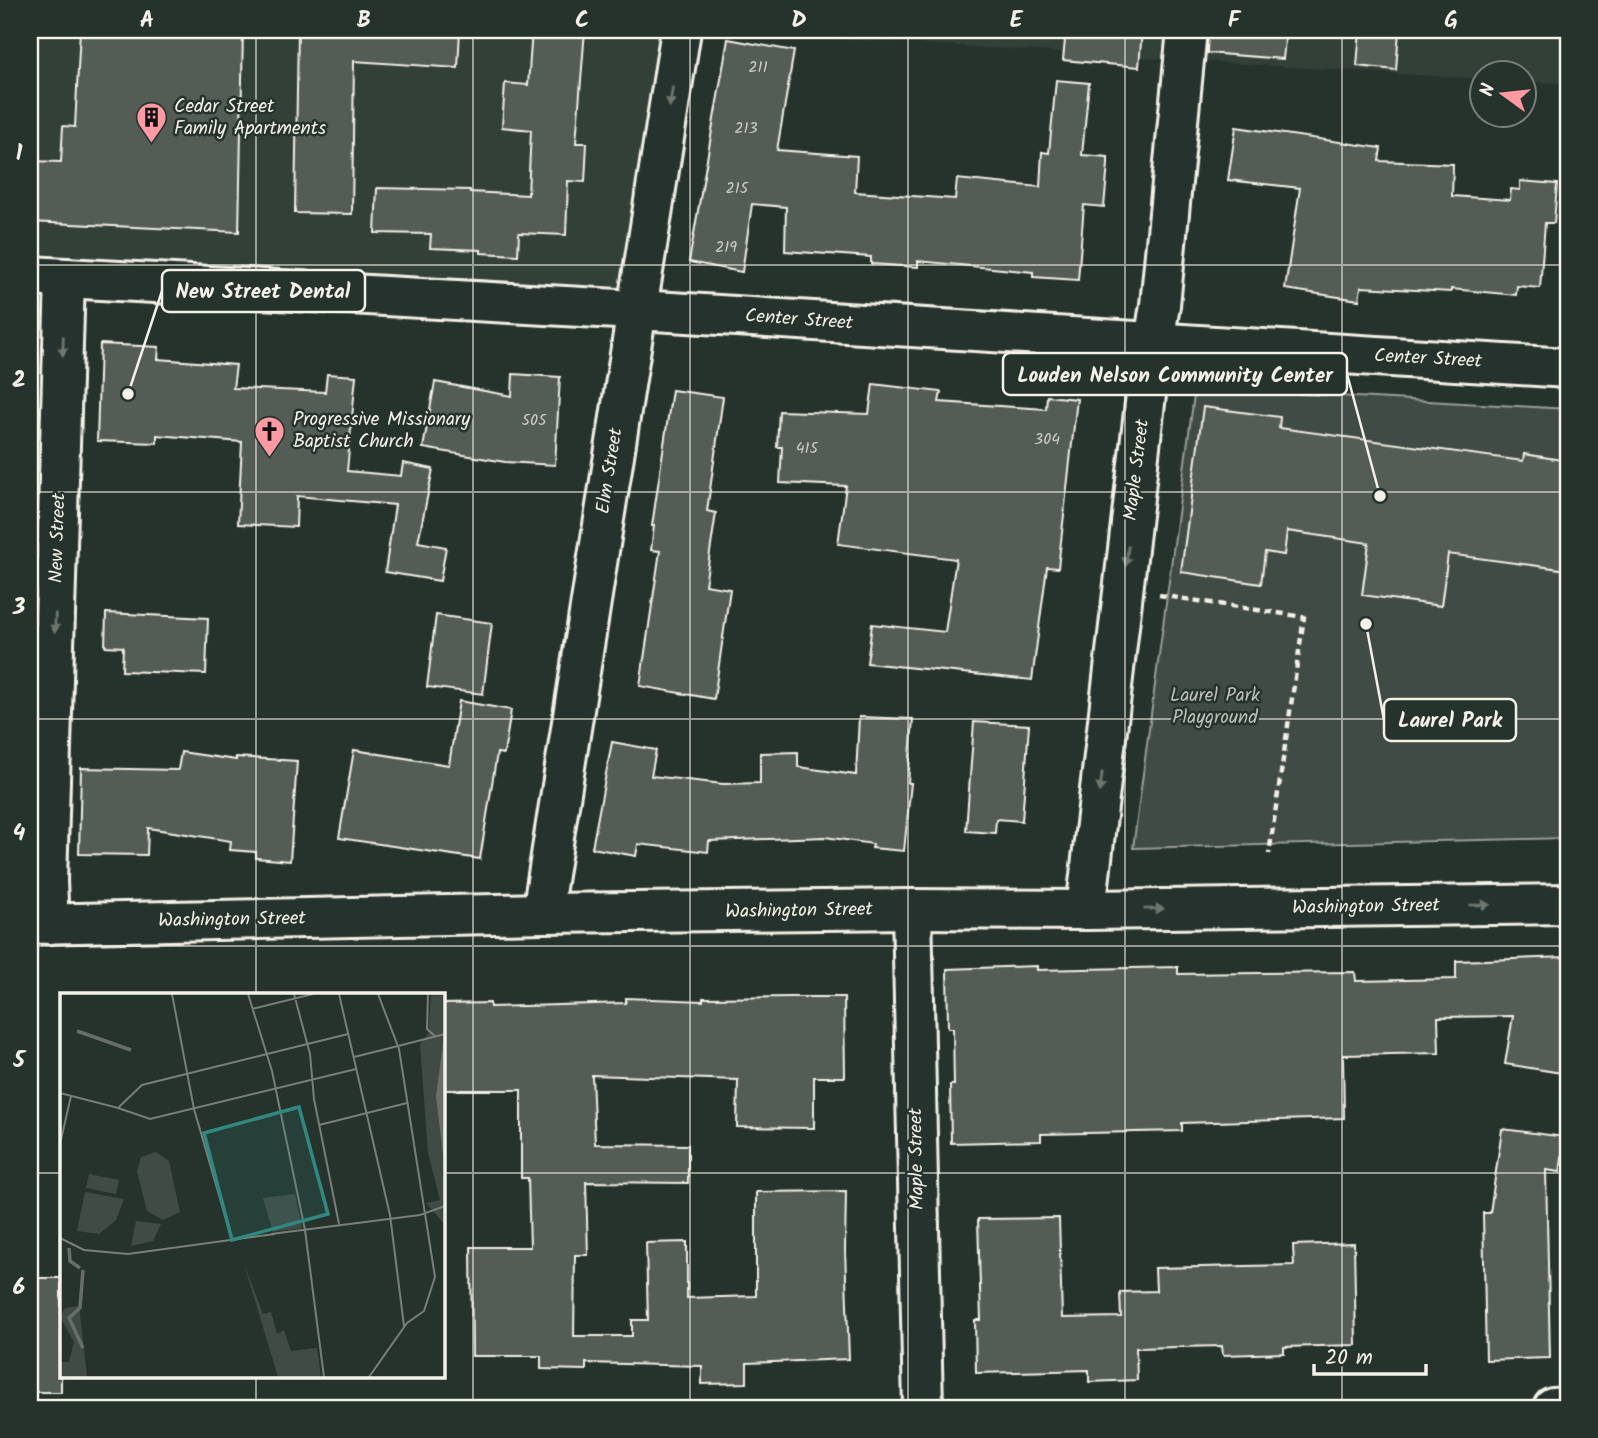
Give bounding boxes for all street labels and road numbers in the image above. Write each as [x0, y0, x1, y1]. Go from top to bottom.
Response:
street label: Center Street [744, 301, 855, 339]
street label: Center Street [1373, 341, 1483, 377]
street label: Maple Street [1116, 417, 1158, 522]
street label: Elm Street [588, 425, 632, 516]
street label: New Street [41, 492, 75, 584]
street label: Washington Street [1292, 891, 1441, 923]
street label: Washington Street [725, 895, 874, 927]
street label: Washington Street [158, 904, 307, 936]
street label: Maple Street [901, 1107, 933, 1210]

